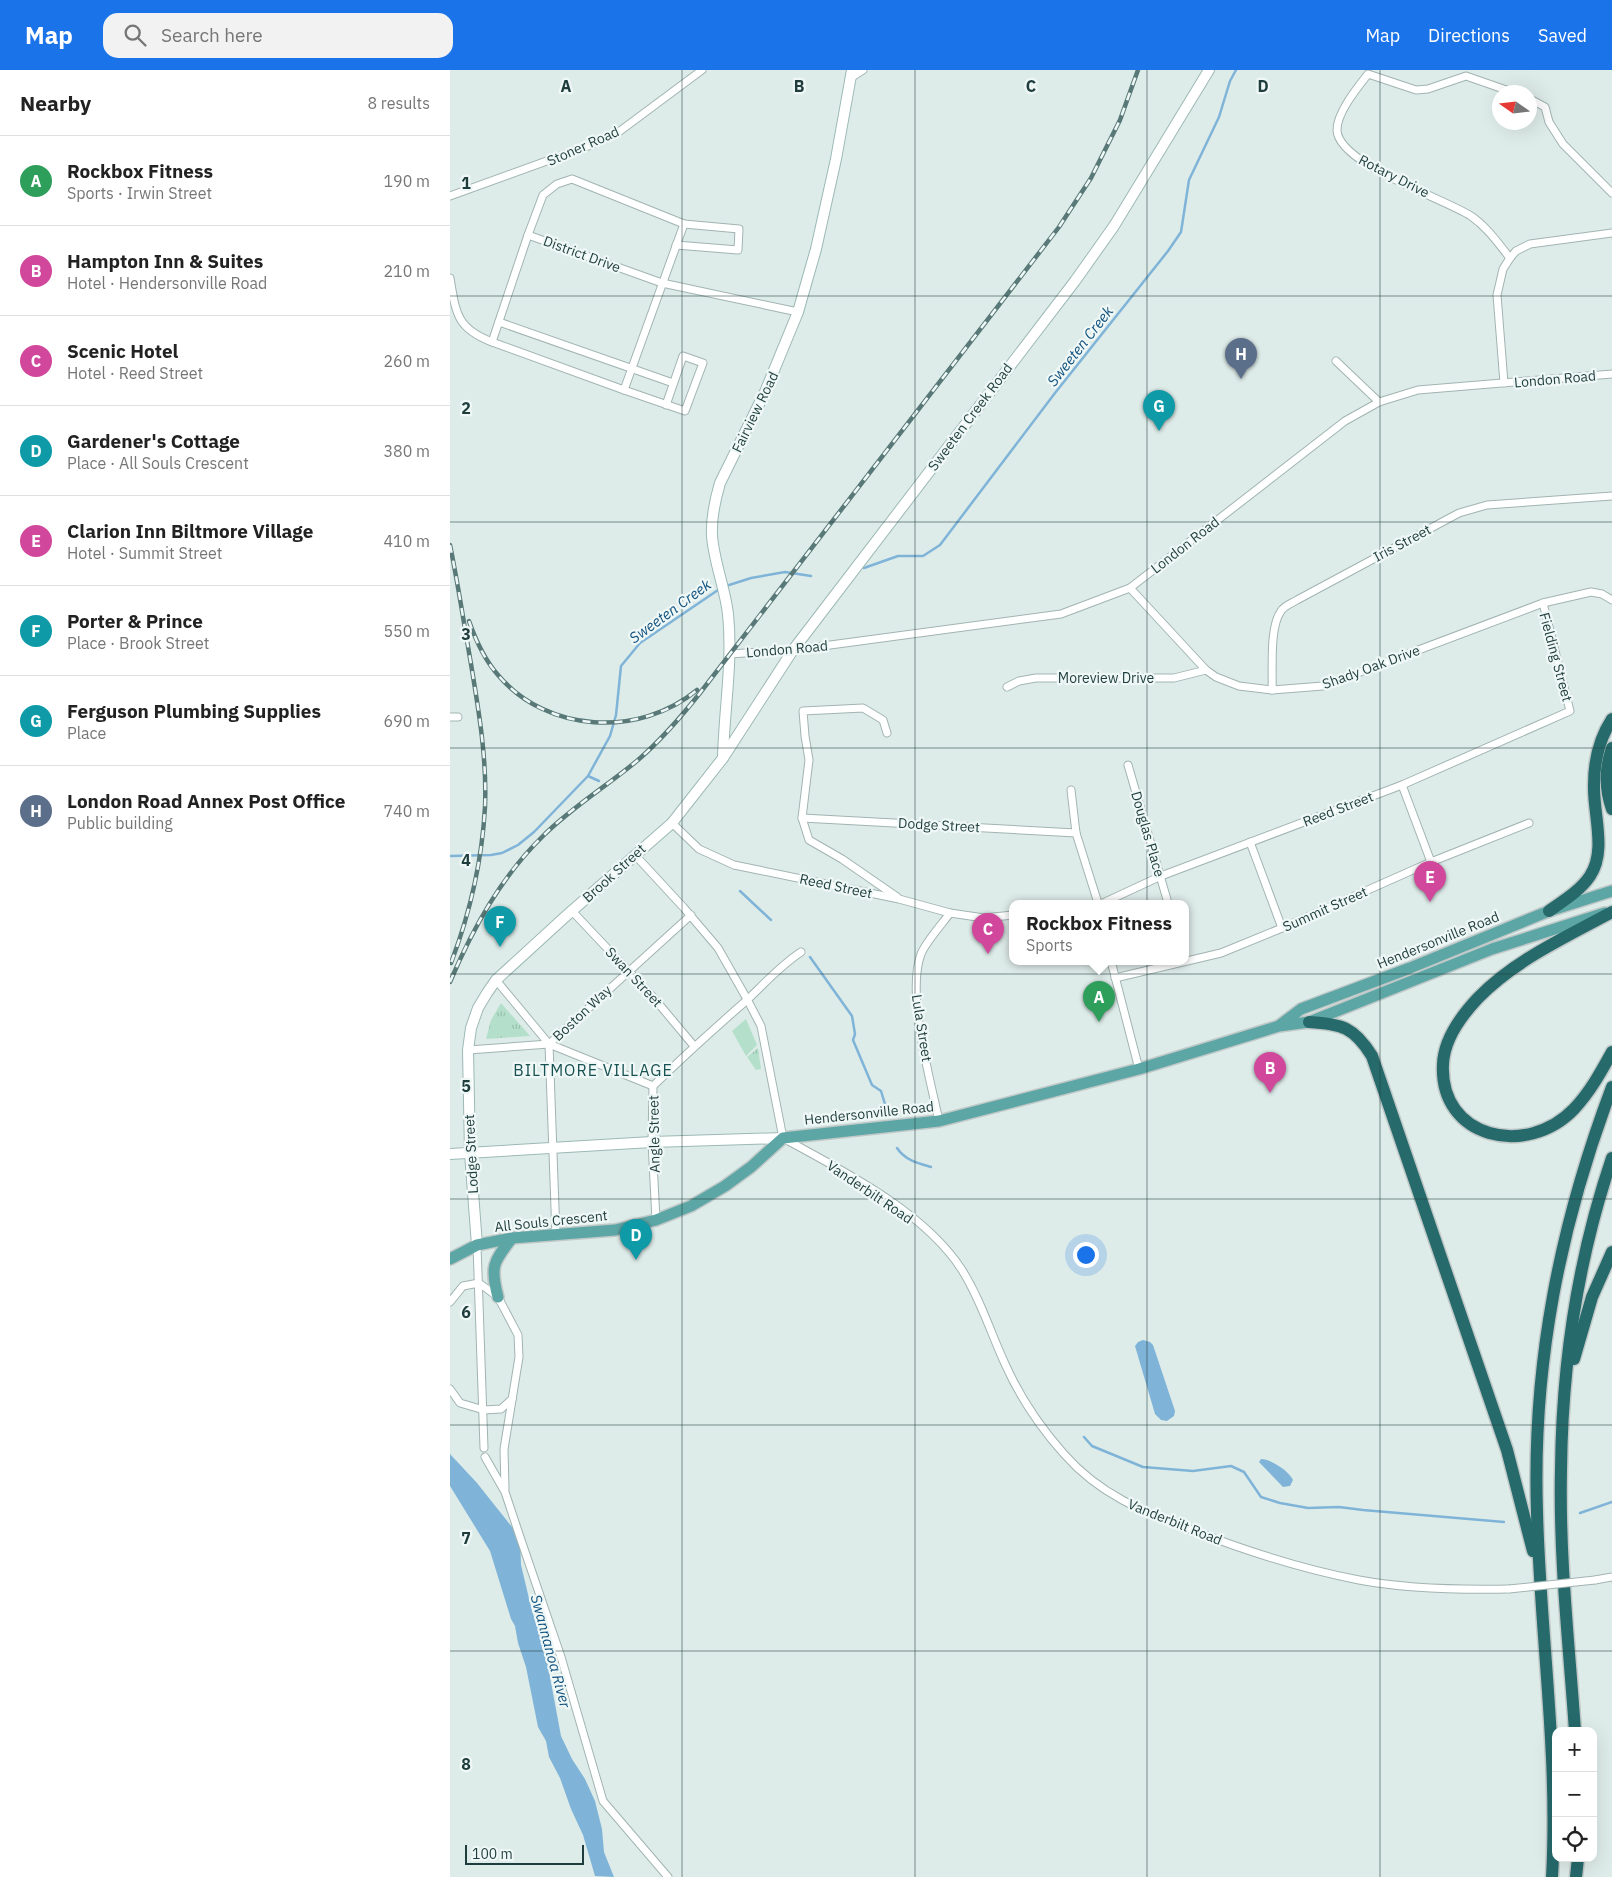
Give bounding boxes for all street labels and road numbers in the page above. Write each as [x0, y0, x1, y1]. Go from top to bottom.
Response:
street label: Stoner Road [544, 122, 622, 170]
street label: Rotary Drive [1356, 150, 1433, 202]
street label: District Drive [541, 232, 623, 276]
street label: Sweeten Creek Road [924, 360, 1016, 474]
street label: London Road [1513, 366, 1597, 392]
street label: Fairview Road [728, 369, 782, 455]
street label: London Road [1147, 513, 1223, 577]
street label: Iris Street [1370, 520, 1434, 566]
street label: Fielding Street [1535, 610, 1577, 704]
street label: London Road [745, 636, 829, 662]
street label: Shady Oak Drive [1320, 641, 1423, 693]
street label: Moreview Drive [1058, 669, 1155, 687]
street label: Reed Street [1300, 787, 1376, 831]
street label: Douglas Place [1127, 789, 1169, 879]
street label: Dodge Street [898, 814, 981, 836]
street label: Brook Street [579, 840, 649, 906]
street label: Reed Street [798, 870, 874, 903]
street label: Summit Street [1280, 882, 1370, 936]
street label: Hendersonville Road [1374, 907, 1502, 973]
street label: Swan Street [602, 943, 667, 1011]
street label: Boston Way [549, 981, 615, 1045]
street label: Lula Street [908, 993, 936, 1063]
street label: Angle Street [644, 1095, 664, 1173]
street label: Hendersonville Road [803, 1097, 935, 1129]
street label: Lodge Street [460, 1114, 482, 1194]
street label: Vanderbilt Road [823, 1157, 917, 1227]
street label: All Souls Crescent [494, 1206, 608, 1236]
street label: Vanderbilt Road [1125, 1495, 1225, 1549]

